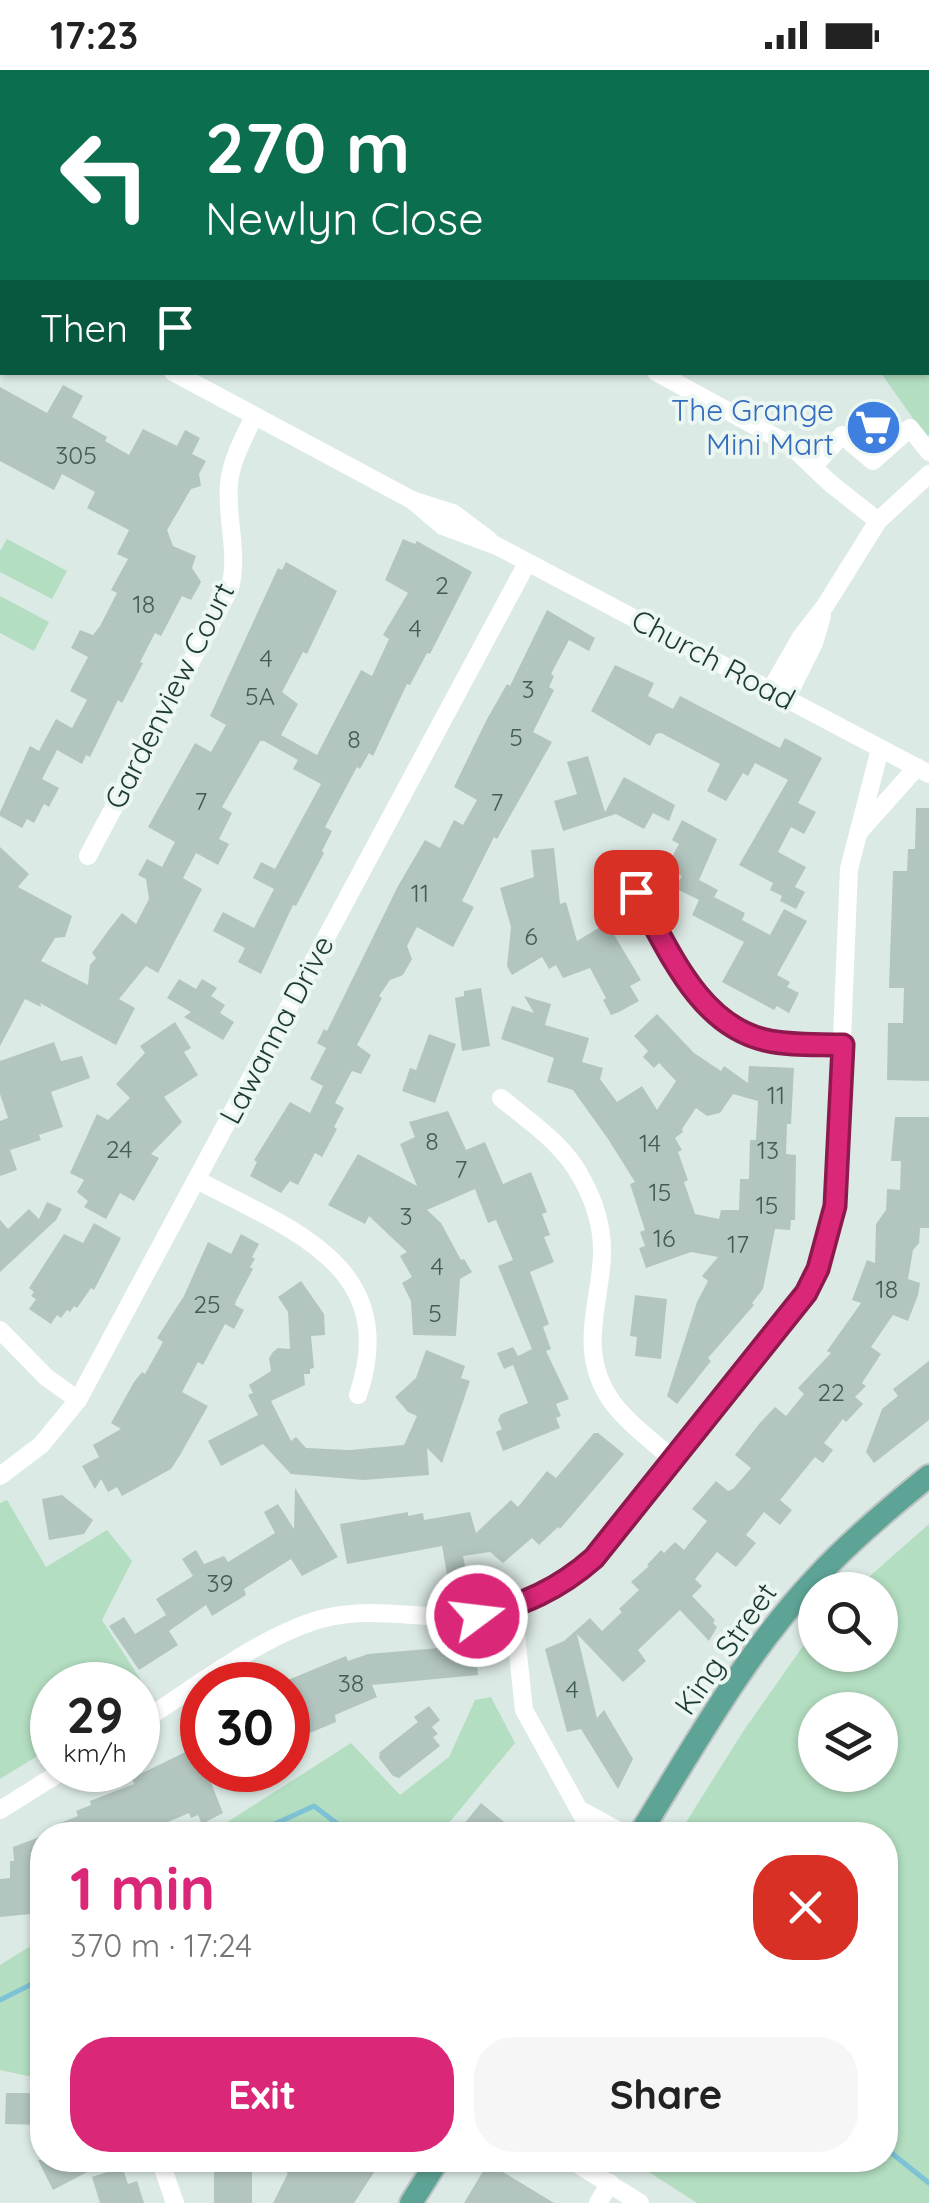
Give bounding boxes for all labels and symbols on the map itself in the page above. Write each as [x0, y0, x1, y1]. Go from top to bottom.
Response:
place label: The Grange Mini Mart [671, 391, 834, 463]
supermarket icon: The Grange Mini Mart [843, 398, 903, 458]
house number: 305 [55, 439, 97, 470]
house number: 2 [435, 569, 449, 600]
street label: Gardenview Court [96, 576, 243, 815]
house number: 18 [133, 588, 155, 619]
street label: Church Road [625, 600, 802, 718]
house number: 4 [408, 612, 422, 643]
house number: 4 [259, 642, 273, 673]
house number: 3 [521, 673, 535, 704]
house number: 5A [245, 680, 275, 711]
house number: 5 [509, 721, 523, 752]
house number: 8 [347, 723, 361, 754]
house number: 7 [195, 785, 208, 816]
house number: 7 [491, 786, 504, 817]
pin [594, 850, 679, 935]
house number: 11 [411, 877, 429, 908]
house number: 6 [524, 920, 538, 951]
street label: Lawanna Drive [210, 929, 342, 1130]
house number: 11 [767, 1079, 785, 1110]
house number: 8 [425, 1125, 439, 1156]
house number: 14 [639, 1127, 661, 1158]
house number: 24 [106, 1133, 132, 1164]
house number: 13 [757, 1134, 779, 1165]
house number: 7 [455, 1153, 468, 1184]
house number: 15 [649, 1176, 671, 1207]
house number: 15 [756, 1189, 778, 1220]
house number: 3 [399, 1200, 413, 1231]
house number: 16 [653, 1222, 675, 1253]
house number: 17 [727, 1228, 749, 1259]
house number: 4 [430, 1250, 444, 1281]
house number: 18 [876, 1273, 898, 1304]
house number: 25 [193, 1288, 221, 1319]
house number: 5 [428, 1297, 442, 1328]
house number: 22 [817, 1376, 845, 1407]
position arrow [425, 1564, 529, 1668]
house number: 39 [206, 1567, 234, 1598]
street label: King Street [666, 1575, 785, 1722]
speed limit sign: 30 [180, 1662, 310, 1792]
house number: 38 [338, 1667, 364, 1698]
house number: 4 [565, 1673, 579, 1704]

